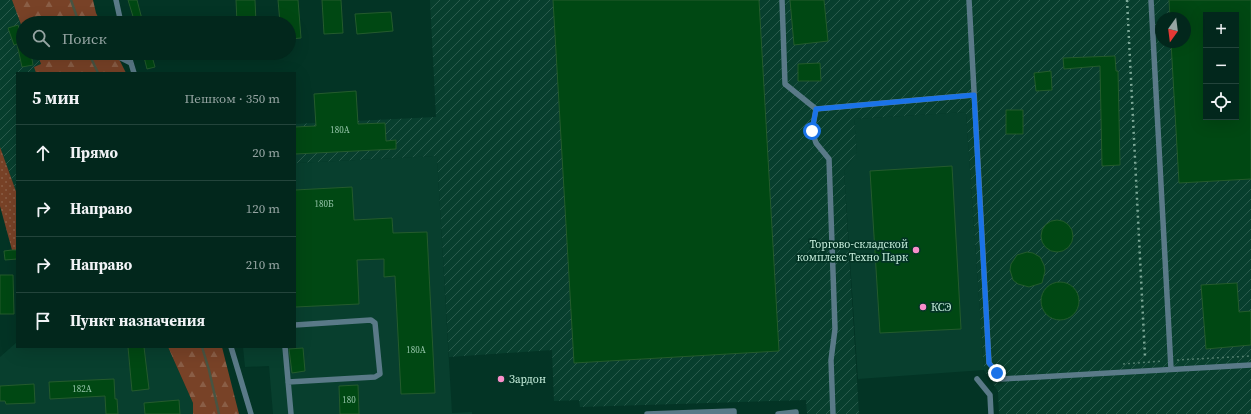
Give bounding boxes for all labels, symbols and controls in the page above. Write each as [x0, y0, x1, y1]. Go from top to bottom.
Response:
north arrow [1155, 12, 1191, 48]
map controls [1203, 12, 1239, 120]
button: + [1203, 12, 1239, 48]
search box [16, 16, 296, 60]
icon: search [30, 27, 52, 49]
text: Поиск [62, 28, 107, 49]
button: − [1203, 48, 1239, 84]
button: locate [1203, 84, 1239, 120]
text: 5 мин [32, 86, 80, 110]
text: Пешком · 350 m [185, 90, 280, 107]
route start [803, 122, 821, 140]
house number: 180А [330, 124, 350, 136]
icon: ahead [32, 142, 54, 164]
text: Прямо [70, 142, 118, 163]
text: 20 m [252, 144, 280, 161]
icon: right [32, 198, 54, 220]
text: Направо [70, 198, 132, 219]
house number: 180Б [314, 198, 334, 210]
text: 120 m [246, 200, 280, 217]
place label: Торгово-складской комплекс Техно Парк [797, 237, 908, 265]
marker: Торгово-складской комплекс Техно Парк [911, 245, 921, 255]
icon: right [32, 254, 54, 276]
text: Направо [70, 254, 132, 275]
text: 210 m [246, 256, 280, 273]
place label: КСЭ [931, 300, 952, 315]
marker: КСЭ [918, 302, 928, 312]
icon: arrive [32, 310, 54, 332]
text: Пункт назначения [70, 310, 205, 331]
house number: 180А [406, 344, 426, 356]
route end [988, 364, 1006, 382]
place label: Зардон [509, 372, 546, 387]
marker: Зардон [496, 374, 506, 384]
house number: 182А [72, 383, 92, 395]
house number: 180 [342, 394, 356, 406]

